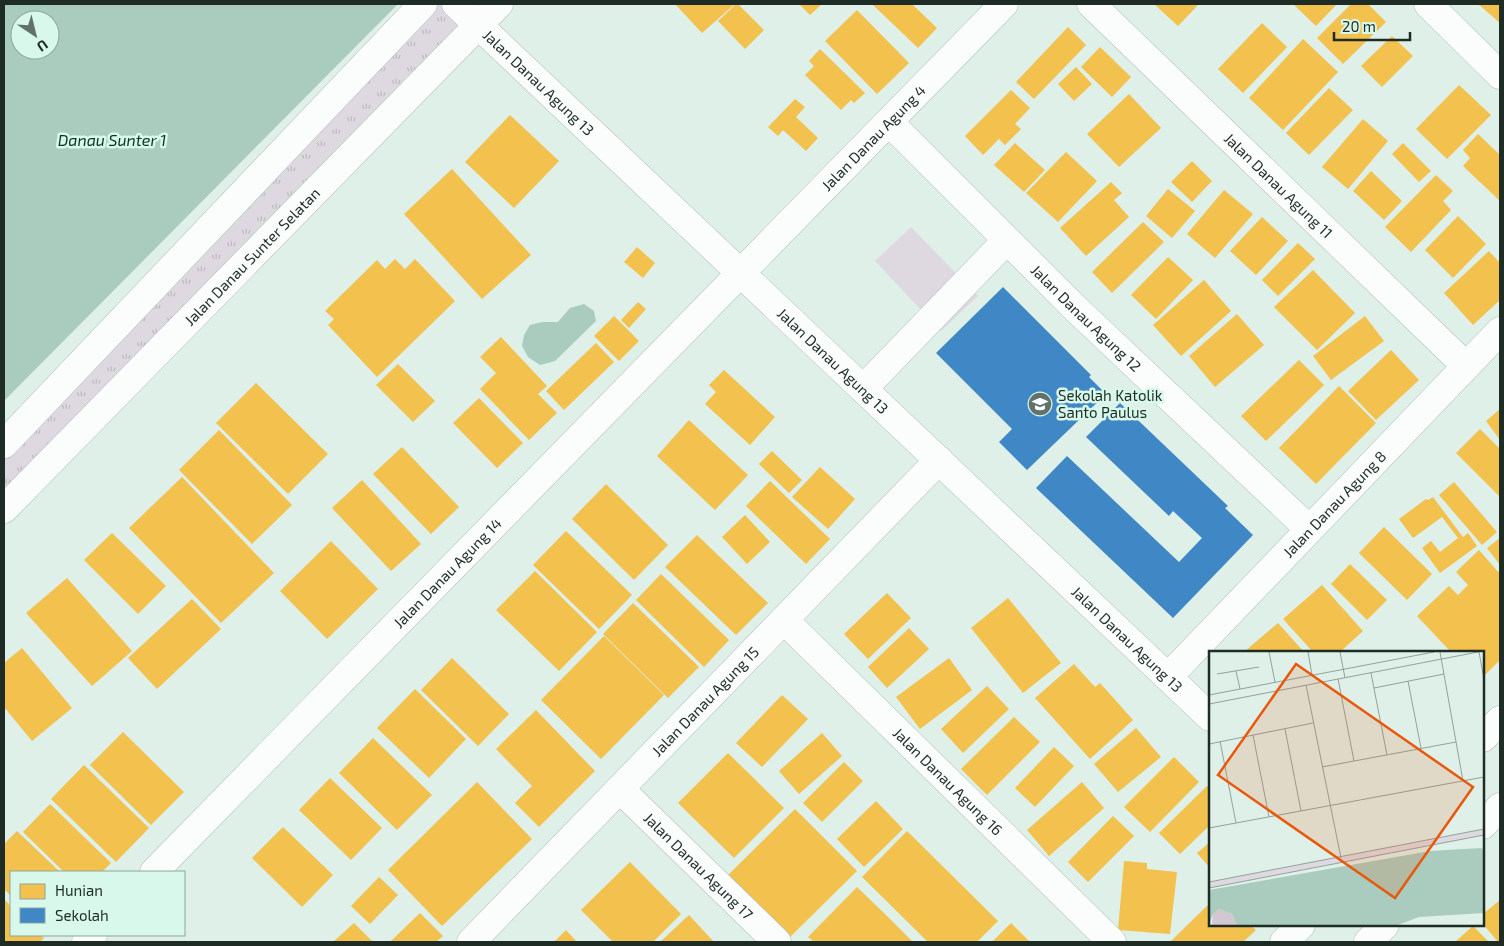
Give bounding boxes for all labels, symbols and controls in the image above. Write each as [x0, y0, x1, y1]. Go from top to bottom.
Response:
north arrow [10, 10, 60, 60]
scale bar [1334, 10, 1410, 42]
text: 20 m [1342, 17, 1376, 35]
street label: Jalan Danau Agung 13 [480, 26, 598, 139]
text: U [34, 36, 52, 56]
street label: Jalan Danau Agung 4 [818, 81, 929, 194]
street label: Jalan Danau Agung 11 [1221, 129, 1337, 242]
water label: Danau Sunter 1 [58, 130, 166, 149]
street label: Jalan Danau Sunter Selatan [180, 184, 323, 329]
street label: Jalan Danau Agung 12 [1028, 261, 1145, 375]
street label: Jalan Danau Agung 13 [774, 304, 892, 417]
place label: Sekolah Katolik Santo Paulus [1058, 386, 1163, 421]
school or university icon: Sekolah Katolik Santo Paulus [1027, 391, 1053, 417]
street label: Jalan Danau Agung 8 [1279, 447, 1389, 561]
street label: Jalan Danau Agung 14 [389, 514, 505, 631]
street label: Jalan Danau Agung 13 [1068, 582, 1187, 696]
street label: Jalan Danau Agung 15 [648, 642, 762, 759]
inset map [1209, 651, 1484, 926]
street label: Jalan Danau Agung 16 [890, 723, 1007, 839]
street label: Jalan Danau Agung 17 [640, 809, 757, 923]
legend [10, 871, 185, 936]
text: Hunian [55, 881, 103, 899]
text: Sekolah [55, 906, 109, 924]

